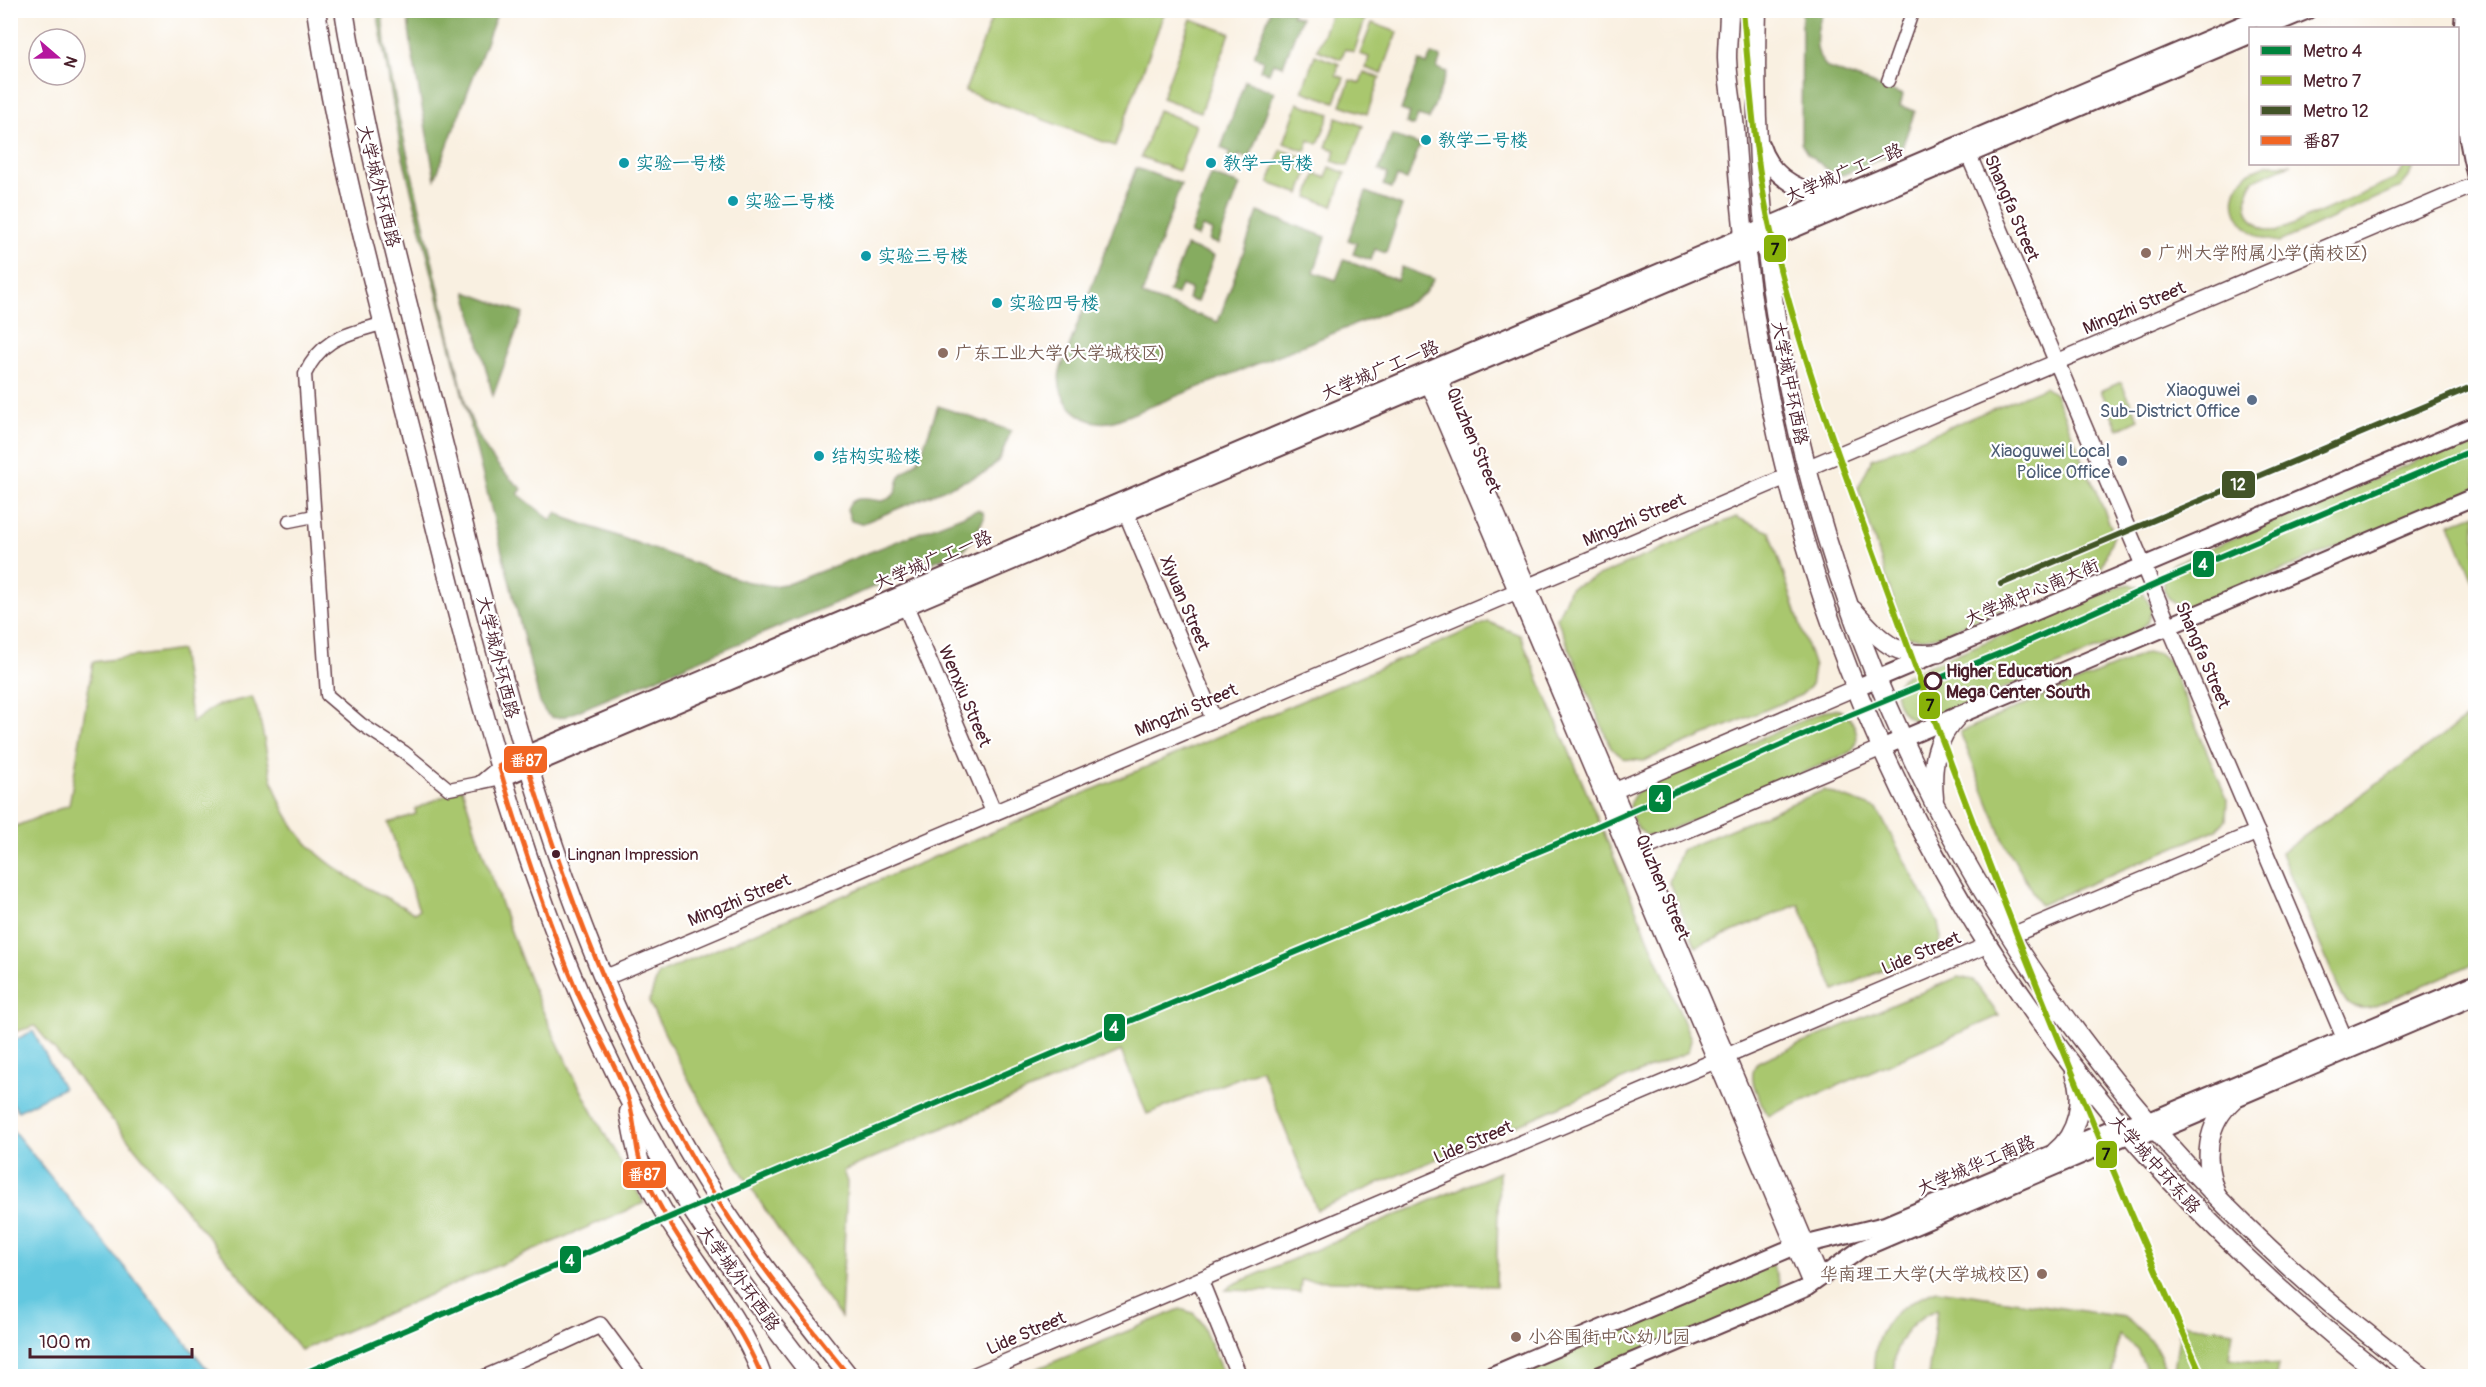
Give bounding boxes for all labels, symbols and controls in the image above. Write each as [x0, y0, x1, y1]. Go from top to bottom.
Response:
north arrow [27, 27, 87, 87]
legend [2249, 27, 2459, 165]
text: Metro 4 [2303, 40, 2363, 63]
text: N [59, 53, 81, 70]
text: Metro 7 [2303, 70, 2362, 93]
text: Metro 12 [2303, 100, 2369, 123]
street label: 大学城外环西路 [352, 122, 405, 250]
place label: 教学二号楼 [1438, 129, 1528, 152]
text: 番87 [2303, 130, 2340, 153]
marker: 教学二号楼 [1419, 133, 1433, 147]
street label: 大学城广工一路 [1782, 138, 1907, 209]
street label: Shangfa Street [1979, 151, 2045, 266]
place label: 实验一号楼 [636, 152, 726, 175]
place label: 教学一号楼 [1223, 152, 1313, 175]
marker: 实验一号楼 [617, 156, 631, 170]
marker: 教学一号楼 [1204, 156, 1218, 170]
place label: 实验二号楼 [745, 190, 835, 213]
marker: 实验二号楼 [726, 194, 740, 208]
line badge: 7 [1763, 234, 1787, 263]
text: 7 [1771, 240, 1780, 260]
place label: 广州大学附属小学(南校区) [2158, 242, 2368, 265]
place label: 实验三号楼 [878, 245, 968, 268]
marker: 广州大学附属小学(南校区) [2139, 246, 2153, 260]
marker: 实验三号楼 [859, 249, 873, 263]
street label: Mingzhi Street [2079, 276, 2190, 340]
place label: 实验四号楼 [1009, 292, 1099, 315]
marker: 实验四号楼 [990, 296, 1004, 310]
street label: 大学城中环西路 [1766, 319, 1813, 447]
street label: 大学城广工一路 [1318, 335, 1443, 406]
place label: 广东工业大学(大学城校区) [955, 342, 1165, 365]
marker: 广东工业大学(大学城校区) [936, 346, 950, 360]
place label: Xiaoguwei Sub-District Office [2100, 379, 2240, 423]
street label: Qiuzhen Street [1441, 384, 1506, 497]
marker: Xiaoguwei Sub-District Office [2245, 393, 2259, 407]
place label: Xiaoguwei Local Police Office [1991, 440, 2110, 484]
place label: 结构实验楼 [831, 445, 921, 468]
marker: 结构实验楼 [812, 449, 826, 463]
marker: Xiaoguwei Local Police Office [2115, 454, 2129, 468]
line badge: 12 [2221, 470, 2256, 499]
text: 12 [2230, 475, 2246, 495]
street label: Mingzhi Street [1579, 488, 1690, 552]
street label: 大学城广工一路 [871, 525, 996, 596]
line badge: 4 [2192, 550, 2215, 578]
street label: Xiyuan Street [1154, 552, 1215, 655]
street label: 大学城中心南大街 [1961, 554, 2103, 631]
text: 4 [2198, 555, 2208, 575]
street label: 大学城外环西路 [471, 593, 524, 721]
street label: Shangfa Street [2170, 598, 2236, 713]
street label: Wenxiu Street [933, 642, 997, 751]
place label: Higher Education Mega Center South [1946, 660, 2091, 704]
marker: Higher Education Mega Center South [1924, 672, 1942, 690]
street label: Mingzhi Street [1131, 678, 1242, 742]
line badge: 7 [1918, 691, 1941, 720]
text: 7 [1926, 696, 1935, 716]
line badge: 番87 [503, 745, 548, 774]
text: 番87 [510, 751, 543, 771]
line badge: 4 [1648, 784, 1672, 813]
text: 4 [1655, 789, 1665, 809]
street label: Qiuzhen Street [1630, 831, 1695, 944]
place label: Lingnan Impression [567, 845, 699, 865]
marker: Lingnan Impression [550, 848, 562, 860]
street label: Mingzhi Street [684, 868, 795, 932]
street label: Lide Street [1878, 926, 1965, 980]
line badge: 4 [1103, 1013, 1126, 1042]
text: 4 [1109, 1018, 1119, 1038]
street label: 大学城中环东路 [2104, 1110, 2205, 1219]
street label: Lide Street [1430, 1115, 1517, 1169]
street label: 大学城华工南路 [1914, 1130, 2039, 1201]
line badge: 7 [2095, 1140, 2118, 1169]
text: 7 [2102, 1145, 2111, 1165]
line badge: 番87 [622, 1160, 667, 1189]
text: 番87 [628, 1165, 661, 1185]
street label: 大学城外环西路 [692, 1221, 785, 1336]
line badge: 4 [559, 1245, 582, 1274]
text: 4 [565, 1251, 575, 1271]
place label: 华南理工大学(大学城校区) [1820, 1263, 2030, 1286]
marker: 华南理工大学(大学城校区) [2035, 1267, 2049, 1281]
street label: Lide Street [983, 1306, 1070, 1360]
scale bar [30, 1321, 192, 1359]
place label: 小谷围街中心幼儿园 [1528, 1326, 1690, 1349]
marker: 小谷围街中心幼儿园 [1509, 1330, 1523, 1344]
text: 100 m [39, 1331, 91, 1354]

